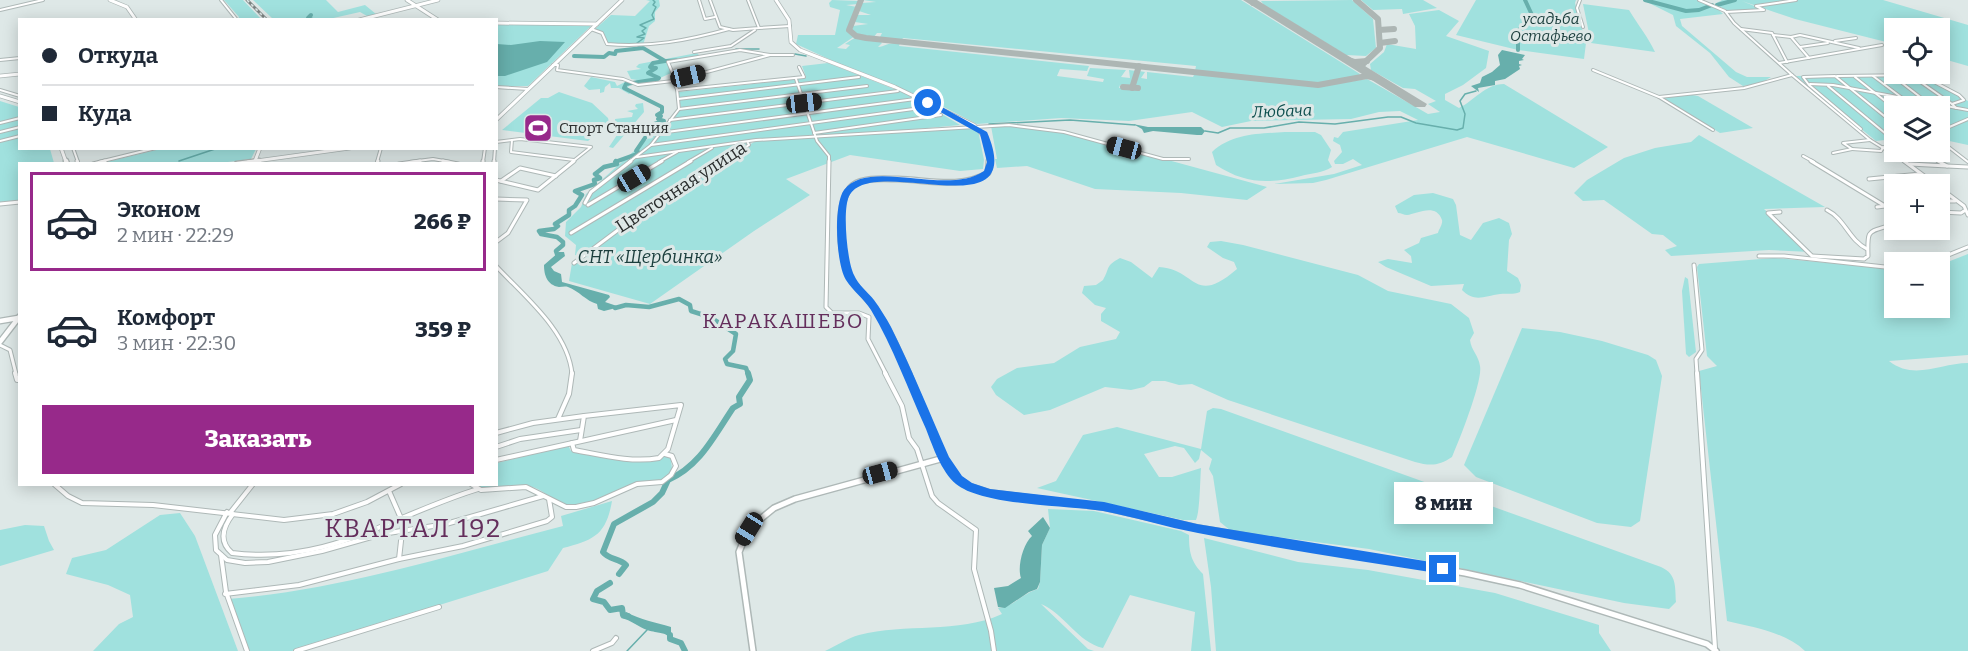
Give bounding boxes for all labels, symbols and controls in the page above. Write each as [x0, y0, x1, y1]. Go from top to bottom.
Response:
park label: усадьба Остафьево [1510, 10, 1592, 45]
map controls [1884, 18, 1950, 318]
button: locate [1884, 18, 1950, 84]
text: Откуда [78, 42, 158, 69]
car [668, 63, 708, 89]
route start [914, 89, 941, 116]
car [785, 92, 823, 114]
button: layers [1884, 96, 1950, 162]
text: Куда [78, 100, 132, 127]
water label: Любача [1251, 100, 1312, 122]
sports icon: Спорт Станция [522, 112, 554, 144]
place label: Спорт Станция [559, 119, 669, 137]
car [1104, 135, 1144, 161]
street label: Цветочная улица [611, 136, 751, 237]
car [614, 161, 654, 195]
button: + [1884, 174, 1950, 240]
icon: car [45, 195, 99, 249]
text: Эконом [117, 196, 200, 223]
text: 266 ₽ [414, 208, 471, 235]
text: 2 мин · 22:29 [117, 223, 234, 247]
park label: СНТ «Щербинка» [578, 246, 722, 268]
button: − [1884, 252, 1950, 318]
icon: car [45, 303, 99, 357]
text: Комфорт [117, 304, 215, 331]
district label: КАРАКАШЕВО [702, 308, 864, 334]
text: 359 ₽ [415, 316, 471, 343]
text: 3 мин · 22:30 [117, 331, 236, 355]
button: Заказать [42, 405, 474, 474]
car [860, 460, 900, 486]
callout: 8 мин [1394, 482, 1492, 524]
text: 8 мин [1415, 491, 1472, 515]
car [732, 509, 766, 549]
district label: КВАРТАЛ 192 [324, 513, 502, 544]
route end [1429, 555, 1456, 582]

